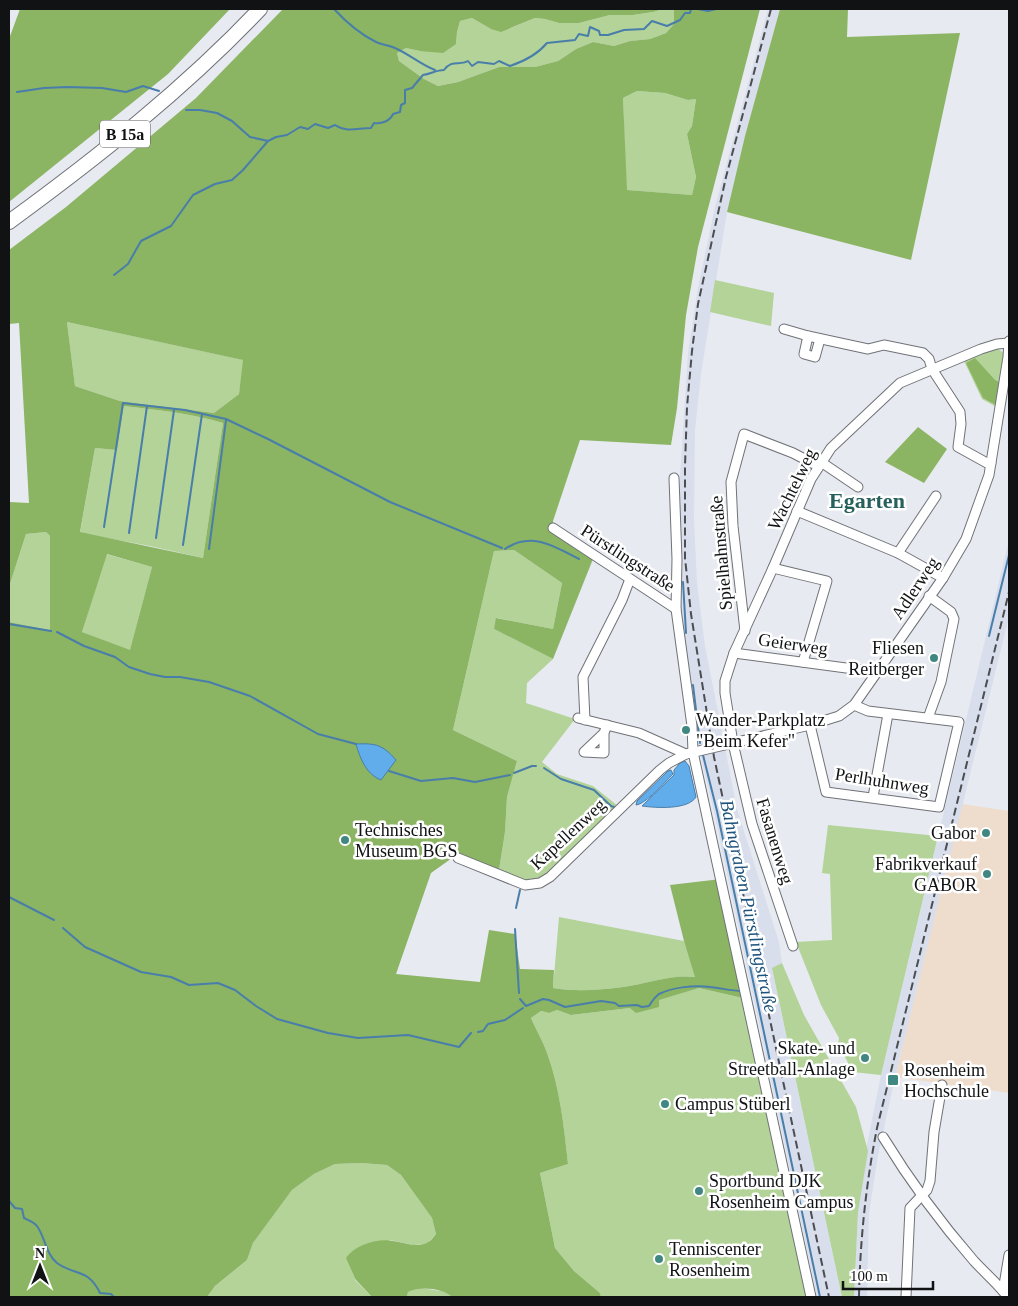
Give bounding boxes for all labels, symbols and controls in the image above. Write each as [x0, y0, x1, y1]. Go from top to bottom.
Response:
road number: B 15a [100, 120, 150, 148]
street label: Wachtelweg [764, 445, 820, 533]
district label: Egarten [829, 488, 905, 513]
street label: Spielhahnstraße [706, 495, 736, 611]
street label: Pürstlingstraße [577, 520, 679, 596]
street label: Adlerweg [887, 553, 943, 623]
street label: Geierweg [757, 629, 829, 659]
place label: Fliesen Reitberger [848, 638, 924, 679]
marker: Fliesen Reitberger [928, 652, 940, 664]
place label: Wander-Parkplatz "Beim Kefer" [696, 710, 825, 751]
marker: Wander-Parkplatz "Beim Kefer" [680, 724, 692, 736]
street label: Perlhuhnweg [834, 764, 930, 798]
street label: Kapellenweg [526, 794, 610, 874]
street label: Fasanenweg [752, 796, 798, 886]
water label: Bahngraben Pürstlingstraße [716, 798, 782, 1014]
place label: Technisches Museum BGS [355, 820, 458, 861]
place label: Gabor [931, 823, 976, 843]
marker: Gabor [980, 827, 992, 839]
marker: Technisches Museum BGS [339, 834, 351, 846]
place label: Fabrikverkauf GABOR [875, 854, 977, 895]
marker: Fabrikverkauf GABOR [981, 868, 993, 880]
place label: Skate- und Streetball-Anlage [728, 1038, 855, 1079]
marker: Skate- und Streetball-Anlage [859, 1052, 871, 1064]
place label: Rosenheim Hochschule [904, 1060, 989, 1101]
marker: Rosenheim Hochschule [886, 1073, 900, 1087]
place label: Campus Stüberl [675, 1094, 791, 1114]
marker: Campus Stüberl [659, 1098, 671, 1110]
place label: Sportbund DJK Rosenheim Campus [709, 1171, 854, 1212]
marker: Sportbund DJK Rosenheim Campus [693, 1185, 705, 1197]
place label: Tenniscenter Rosenheim [669, 1239, 761, 1280]
north arrow [15, 1241, 65, 1291]
text: N [35, 1246, 45, 1261]
marker: Tenniscenter Rosenheim [653, 1253, 665, 1265]
scale bar [843, 1258, 933, 1290]
text: 100 m [850, 1268, 888, 1284]

